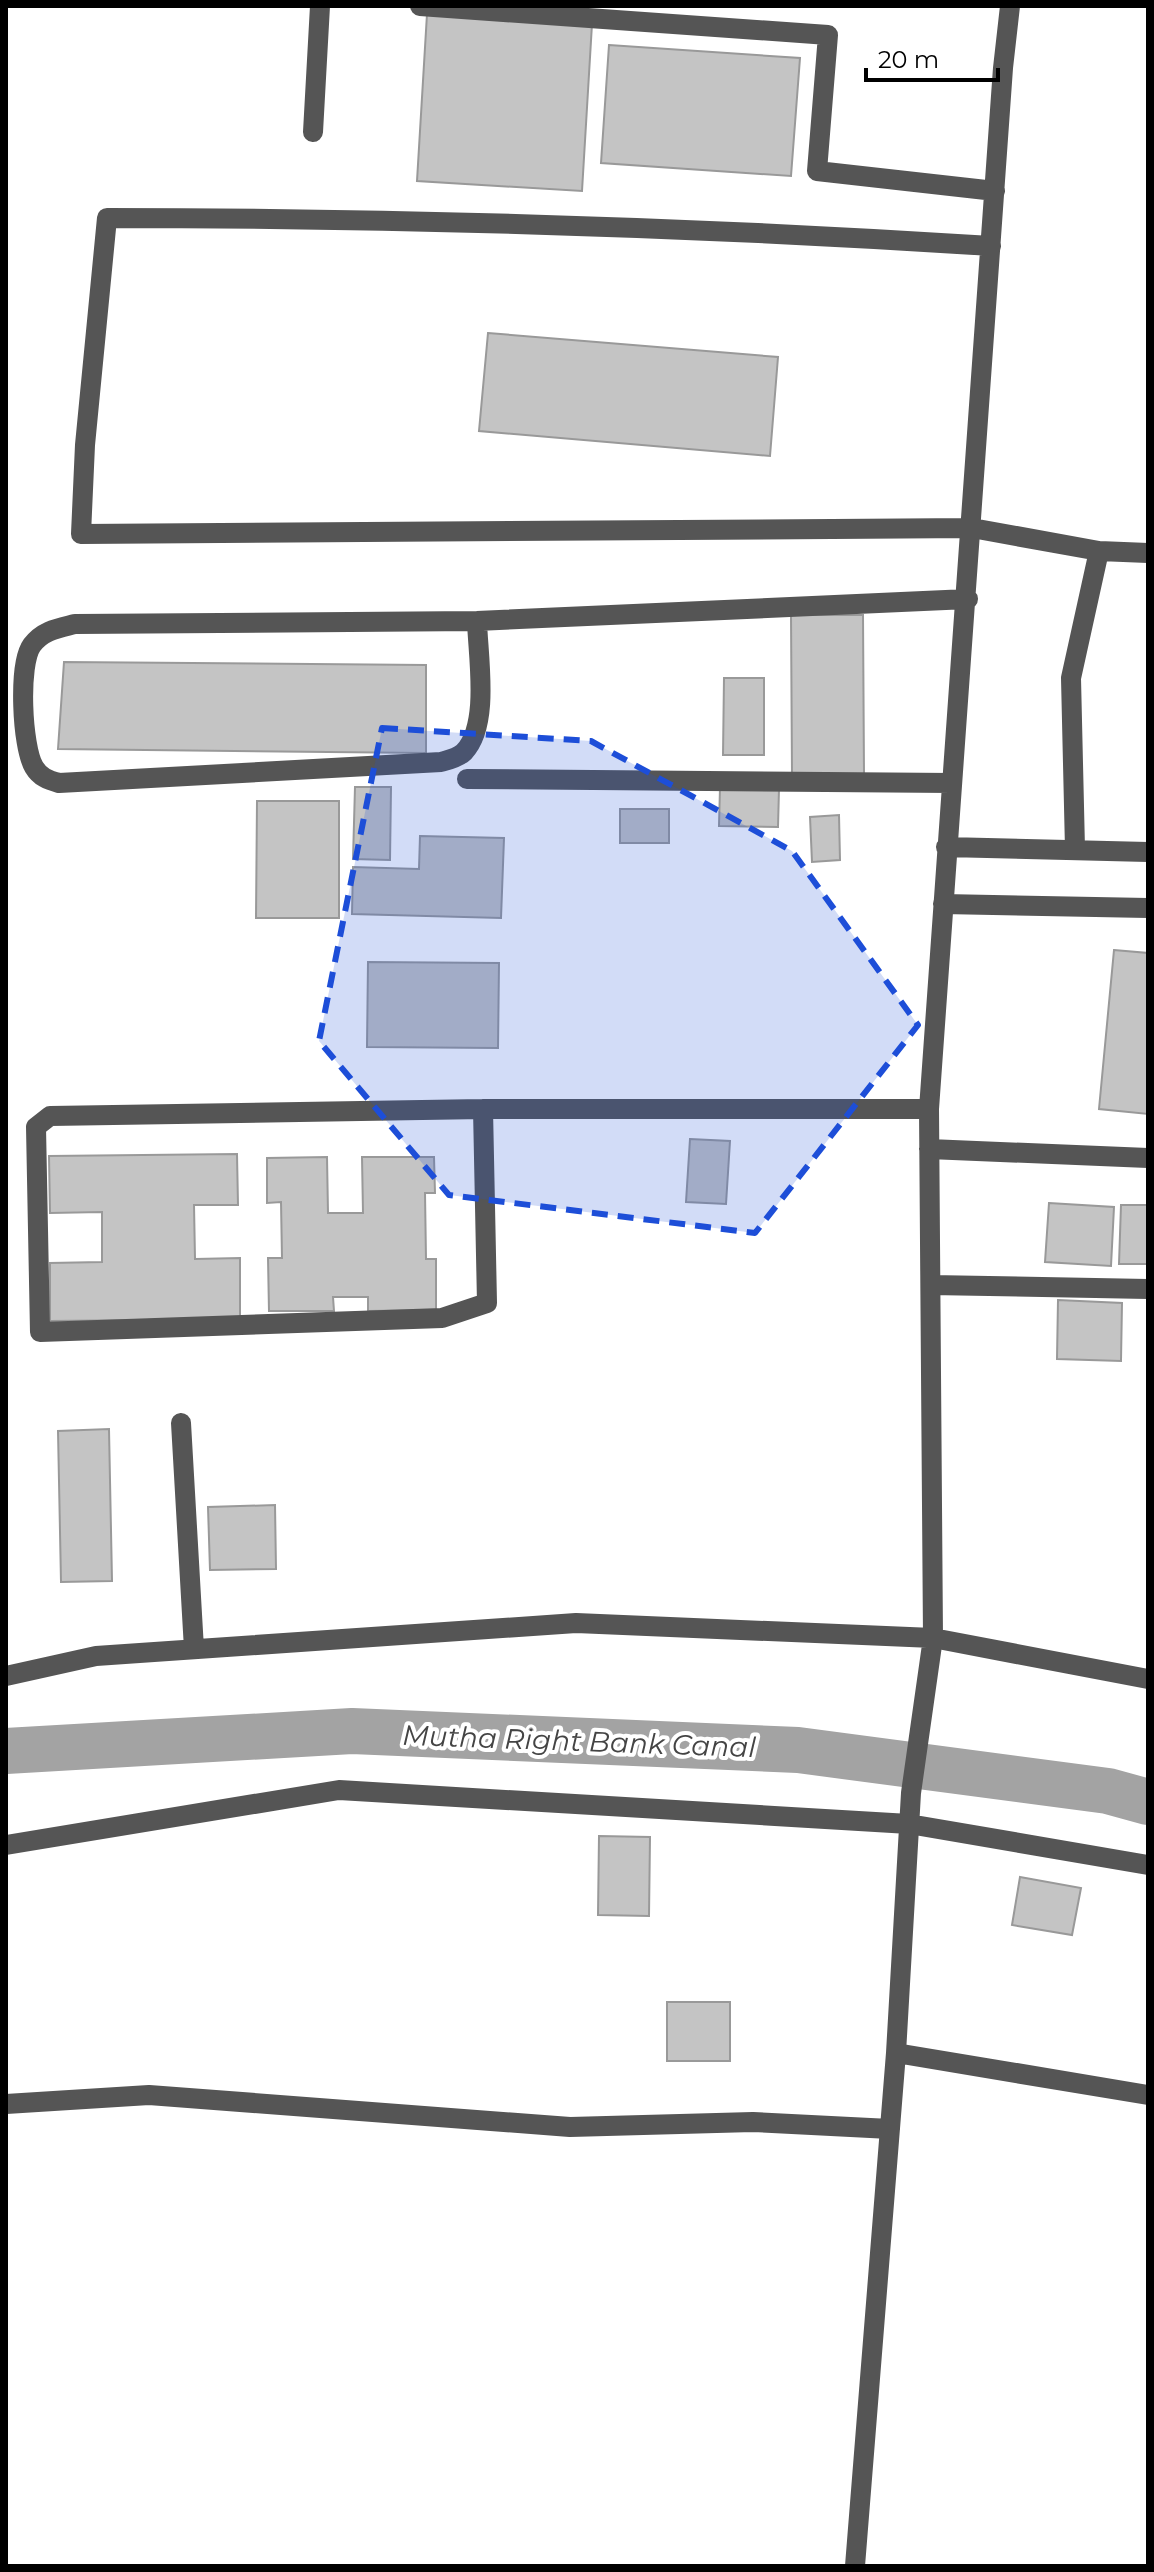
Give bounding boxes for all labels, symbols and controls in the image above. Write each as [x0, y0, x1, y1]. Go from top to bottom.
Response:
scale bar [866, 32, 998, 82]
text: 20 m [878, 45, 939, 74]
water label: Mutha Right Bank Canal [402, 1718, 757, 1764]

